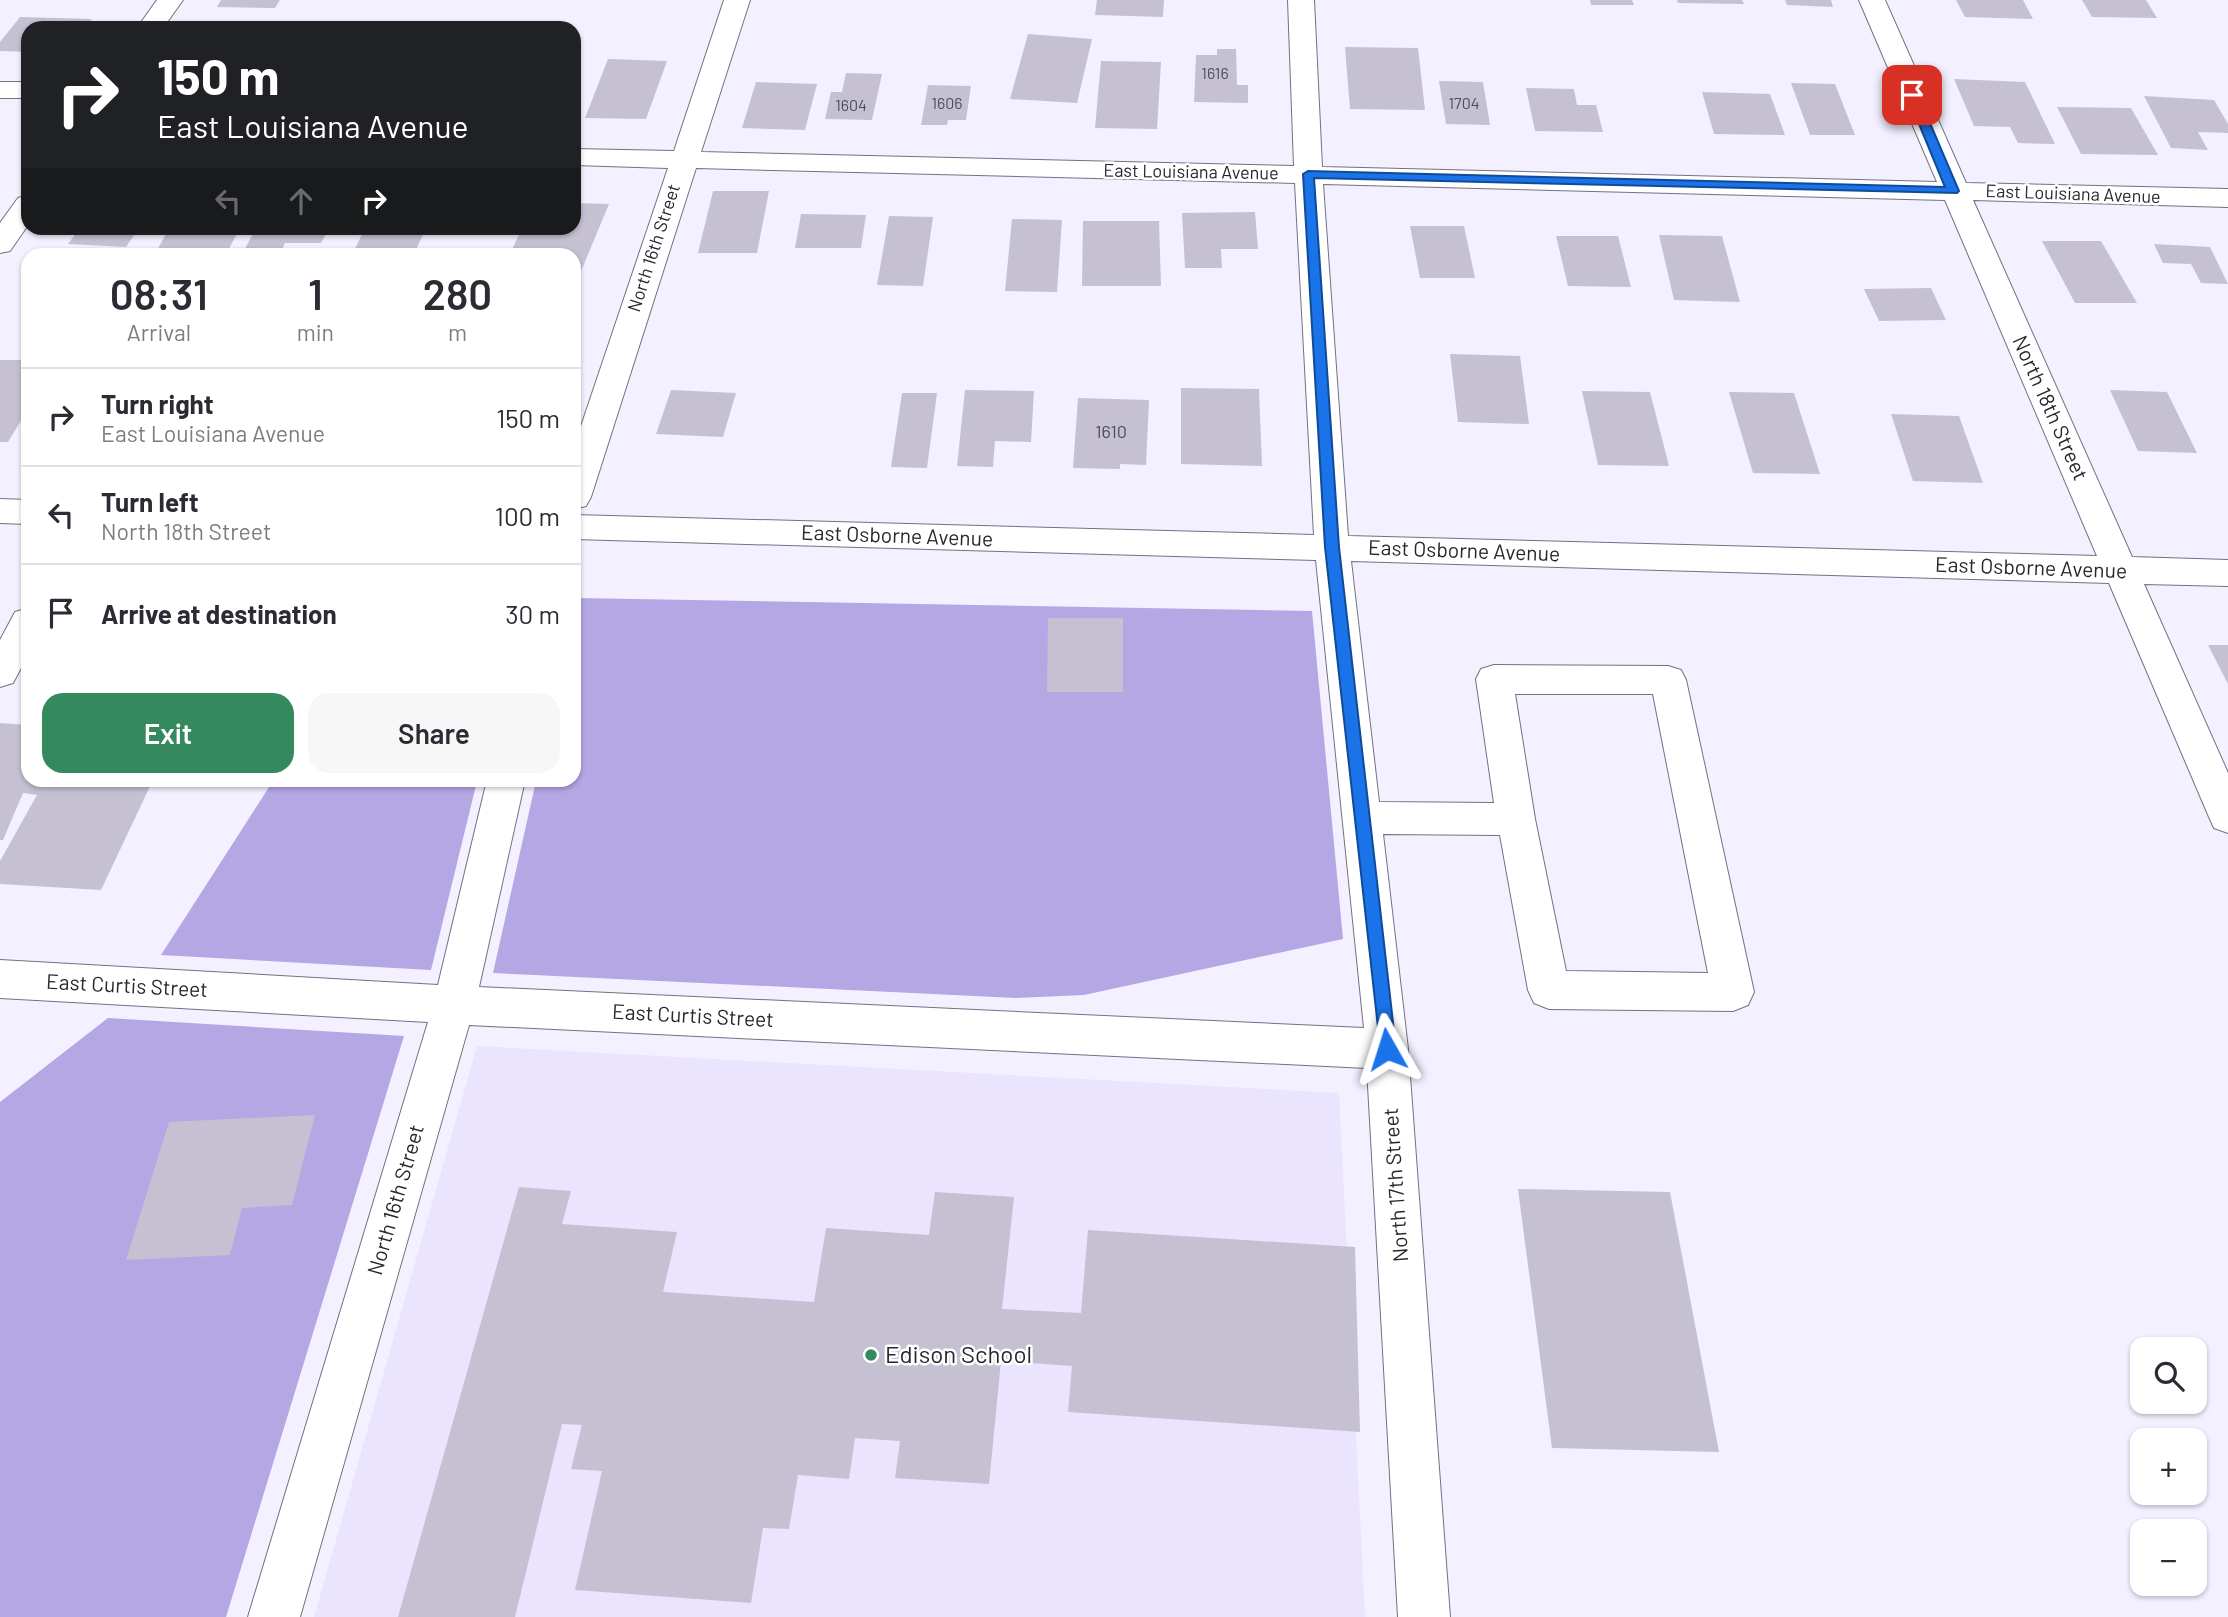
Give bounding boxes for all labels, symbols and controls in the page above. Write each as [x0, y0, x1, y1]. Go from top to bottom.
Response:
text: 150 m [157, 46, 279, 105]
icon: right [42, 49, 133, 140]
house number: 1616 [1201, 63, 1229, 82]
pin [1882, 65, 1942, 125]
icon: arrive [1893, 76, 1931, 114]
house number: 1606 [931, 93, 963, 112]
house number: 1704 [1448, 93, 1480, 112]
house number: 1604 [835, 95, 867, 114]
text: East Louisiana Avenue [157, 106, 469, 144]
street label: East Louisiana Avenue [1103, 158, 1279, 184]
street label: East Louisiana Avenue [1985, 179, 2161, 207]
street label: North 16th Street [622, 181, 684, 314]
icon: left [209, 182, 247, 220]
icon: ahead [282, 182, 320, 220]
icon: right [355, 182, 393, 220]
text: 08:31 [110, 268, 208, 318]
text: 1 [308, 268, 323, 318]
text: 280 [423, 268, 492, 318]
text: Arrival [127, 318, 191, 346]
text: min [297, 318, 334, 346]
text: m [448, 318, 467, 346]
street label: North 18th Street [2008, 331, 2094, 484]
text: Turn right [101, 388, 214, 419]
icon: right [42, 398, 80, 436]
text: 150 m [496, 402, 560, 433]
text: East Louisiana Avenue [101, 419, 325, 447]
house number: 1610 [1095, 420, 1127, 442]
text: Turn left [101, 486, 199, 517]
icon: left [42, 496, 80, 534]
text: 100 m [495, 500, 560, 531]
text: North 18th Street [101, 517, 271, 545]
street label: East Osborne Avenue [801, 519, 994, 550]
street label: East Osborne Avenue [1368, 534, 1561, 565]
street label: East Osborne Avenue [1935, 551, 2128, 582]
icon: arrive [42, 594, 80, 632]
text: Arrive at destination [101, 598, 337, 629]
text: 30 m [505, 598, 560, 629]
button: Exit [42, 693, 294, 773]
button: Share [308, 693, 560, 773]
street label: East Curtis Street [46, 968, 209, 1001]
street label: East Curtis Street [612, 998, 775, 1031]
position arrow [1350, 1012, 1424, 1086]
street label: North 17th Street [1377, 1107, 1412, 1263]
street label: North 16th Street [361, 1121, 428, 1278]
map controls [2130, 1337, 2207, 1596]
button: search [2130, 1337, 2207, 1414]
place label: Edison School [885, 1339, 1032, 1368]
marker: Edison School [863, 1347, 879, 1363]
button: + [2130, 1428, 2207, 1505]
button: − [2130, 1519, 2207, 1596]

